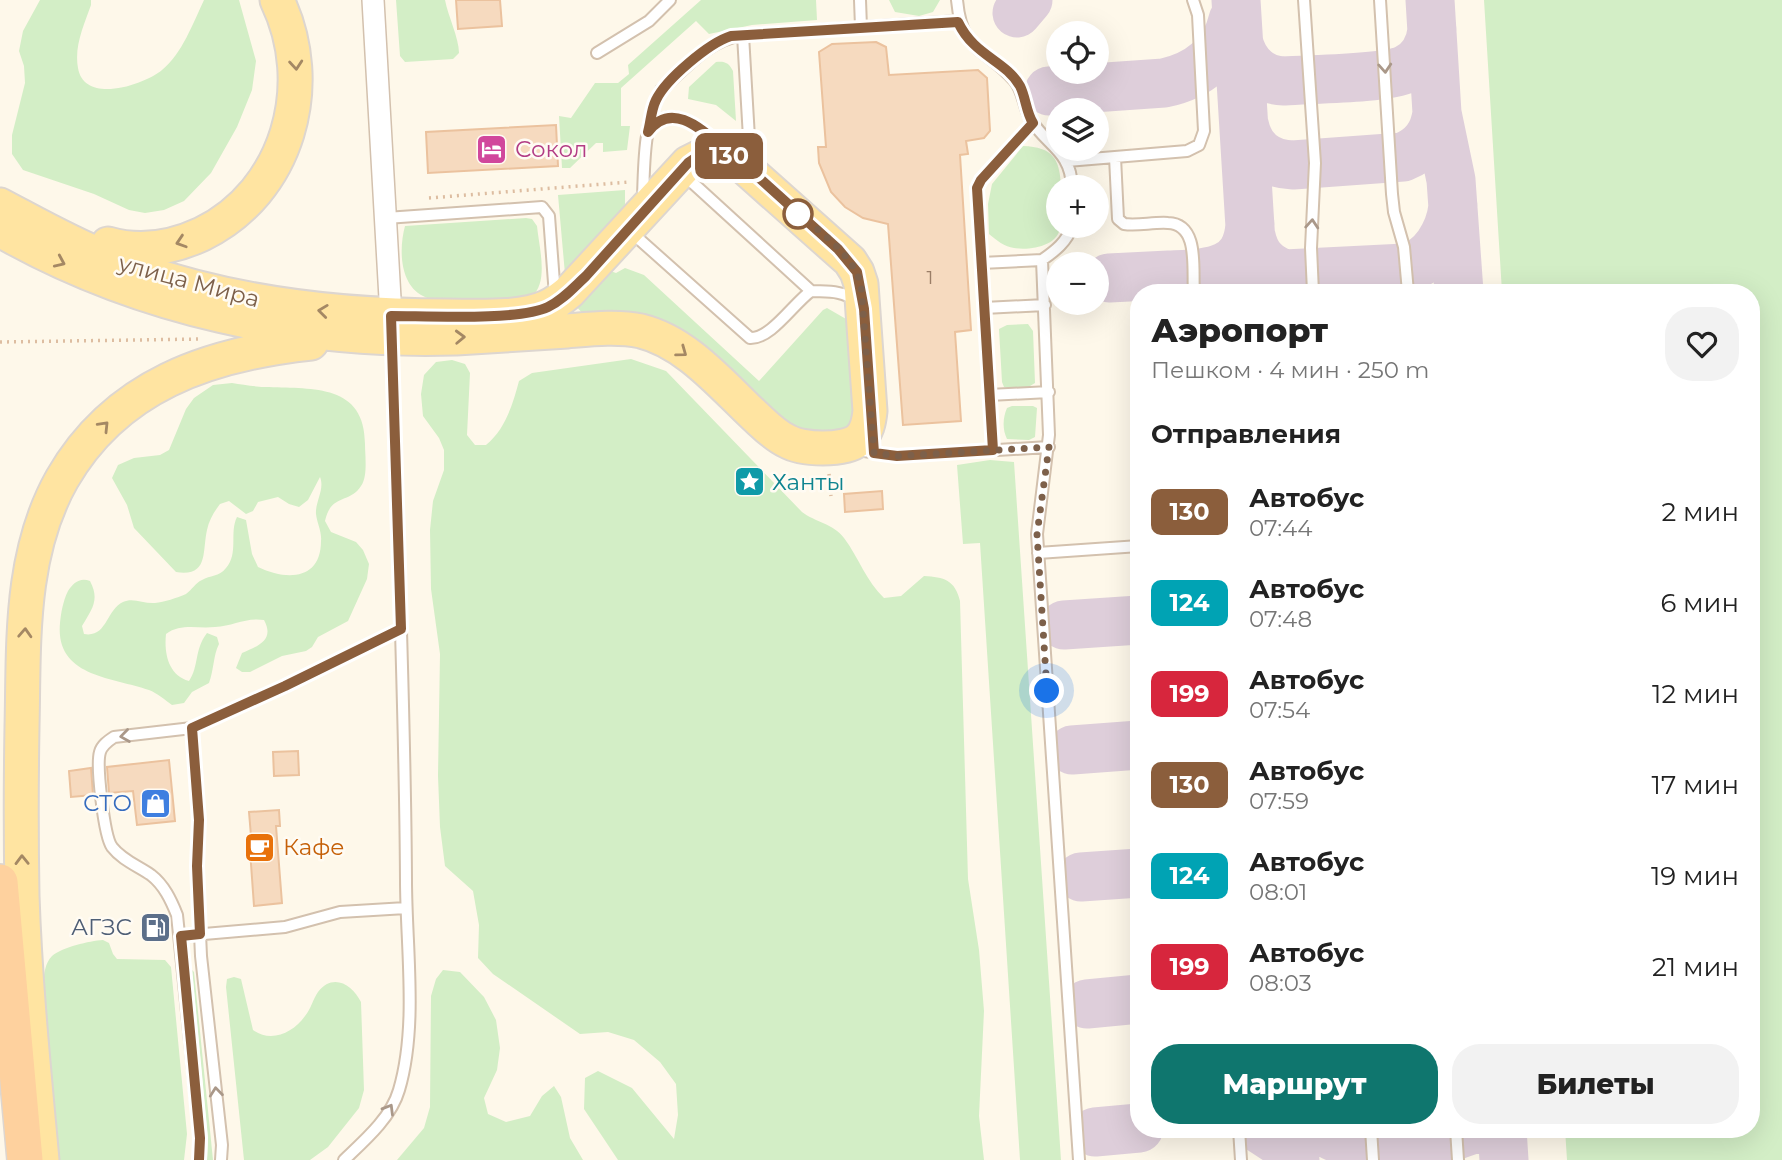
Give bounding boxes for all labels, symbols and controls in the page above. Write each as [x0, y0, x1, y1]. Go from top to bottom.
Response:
map controls [1046, 21, 1109, 315]
button: locate [1046, 21, 1109, 84]
one-way arrow [288, 60, 303, 71]
one-way arrow [1377, 63, 1392, 74]
button: layers [1046, 98, 1109, 161]
hotel icon: Сокол [475, 132, 509, 166]
line badge: 130 [689, 133, 769, 179]
place label: Сокол [515, 135, 588, 163]
text: 130 [709, 141, 749, 170]
button: + [1046, 175, 1109, 238]
unlabelled marker [783, 199, 813, 229]
one-way arrow [1304, 218, 1319, 229]
one-way arrow [176, 233, 188, 248]
street label: улица Мира [114, 248, 263, 313]
button: − [1046, 252, 1109, 315]
one-way arrow [53, 254, 66, 268]
house number: 1 [927, 266, 933, 289]
one-way arrow [317, 303, 329, 318]
button: heart [1665, 307, 1739, 381]
text: Аэропорт [1151, 310, 1328, 350]
one-way arrow [455, 330, 466, 345]
one-way arrow [674, 343, 687, 356]
text: Пешком · 4 мин · 250 m [1151, 356, 1429, 384]
text: Отправления [1151, 418, 1341, 450]
one-way arrow [96, 422, 109, 435]
place icon: Ханты [732, 465, 766, 499]
place label: Ханты [772, 468, 844, 496]
text: Автобус [1249, 482, 1364, 514]
text: 2 мин [1661, 496, 1739, 528]
text: 130 [1170, 497, 1209, 526]
text: 07:44 [1249, 514, 1312, 542]
text: Автобус [1249, 573, 1364, 605]
text: 6 мин [1660, 587, 1739, 619]
text: 124 [1170, 588, 1209, 617]
text: 07:48 [1249, 605, 1312, 633]
one-way arrow [17, 627, 32, 638]
text: Автобус [1249, 664, 1364, 696]
your location [1029, 673, 1064, 708]
text: 12 мин [1652, 678, 1739, 710]
text: 199 [1170, 679, 1209, 708]
text: 07:54 [1249, 696, 1310, 724]
one-way arrow [119, 728, 131, 743]
text: Автобус [1249, 755, 1364, 787]
text: 17 мин [1652, 769, 1739, 801]
text: 130 [1170, 770, 1209, 799]
shop icon: СТО [138, 786, 172, 820]
text: 07:59 [1249, 787, 1309, 815]
place label: СТО [83, 789, 132, 817]
cafe icon: Кафе [243, 830, 277, 864]
place label: Кафе [283, 833, 344, 861]
text: Автобус [1249, 846, 1364, 878]
one-way arrow [14, 855, 29, 866]
text: 19 мин [1651, 860, 1739, 892]
text: 124 [1170, 861, 1209, 890]
text: 08:01 [1249, 878, 1307, 906]
fuel station icon: АГЗС [138, 910, 172, 944]
place label: АГЗС [71, 913, 132, 941]
text: Автобус [1249, 937, 1364, 969]
text: 21 мин [1652, 951, 1739, 983]
text: 199 [1170, 952, 1209, 981]
text: 08:03 [1249, 969, 1312, 997]
button: Маршрут [1151, 1044, 1438, 1124]
button: Билеты [1452, 1044, 1739, 1124]
one-way arrow [209, 1086, 224, 1097]
one-way arrow [380, 1104, 393, 1117]

